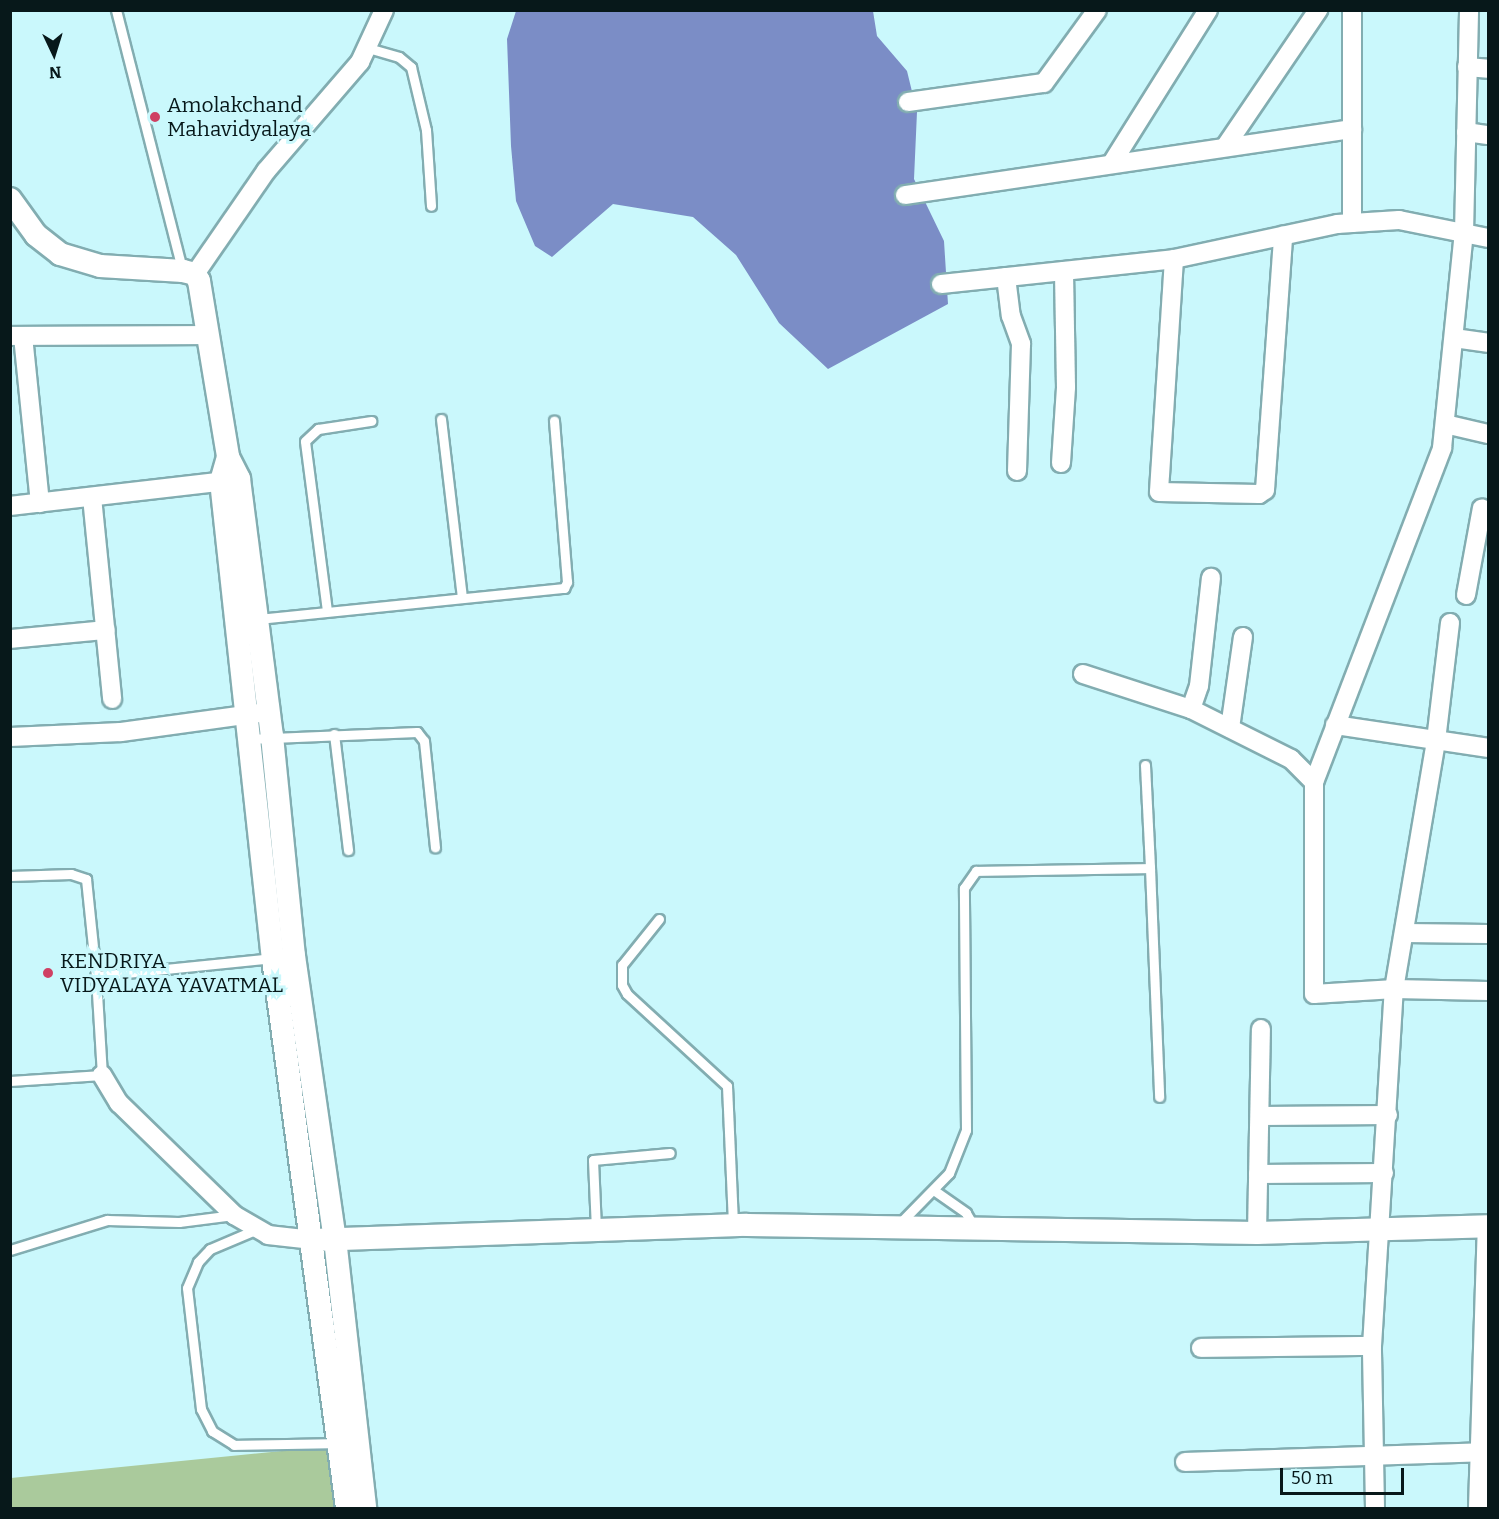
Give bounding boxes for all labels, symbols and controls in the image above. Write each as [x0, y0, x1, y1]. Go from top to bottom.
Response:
north arrow [24, 24, 84, 84]
text: N [48, 63, 62, 82]
place label: Amolakchand Mahavidyalaya [167, 92, 311, 142]
marker: Amolakchand Mahavidyalaya [148, 110, 162, 124]
place label: KENDRIYA VIDYALAYA YAVATMAL [60, 948, 283, 998]
marker: KENDRIYA VIDYALAYA YAVATMAL [41, 966, 55, 980]
scale bar [1283, 1456, 1408, 1494]
text: 50 m [1291, 1467, 1333, 1489]

